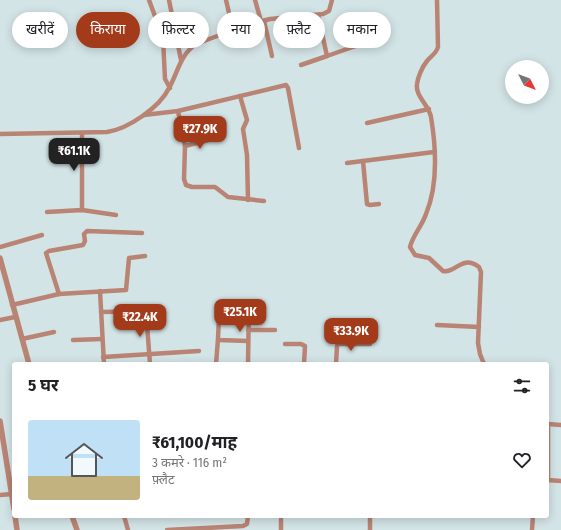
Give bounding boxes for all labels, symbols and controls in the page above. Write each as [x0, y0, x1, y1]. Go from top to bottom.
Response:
chip: खरीदें [12, 12, 68, 48]
chip: किराया [76, 12, 140, 48]
chip: फ़िल्टर [148, 12, 209, 48]
chip: नया [217, 12, 265, 48]
chip: फ़्लैट [273, 12, 325, 48]
chip: मकान [333, 12, 391, 48]
north arrow [505, 60, 549, 104]
map controls [505, 60, 549, 104]
pin: ₹27.9K [167, 116, 233, 150]
text: ₹27.9K [183, 121, 217, 136]
pin: ₹61.1K [41, 138, 107, 172]
text: ₹61.1K [58, 143, 90, 158]
pin: ₹25.1K [207, 299, 273, 333]
pin: ₹22.4K [107, 304, 173, 338]
text: ₹25.1K [223, 304, 257, 319]
text: ₹22.4K [122, 309, 158, 324]
pin: ₹33.9K [318, 318, 384, 352]
text: ₹33.9K [333, 323, 369, 338]
text: 5 घर [28, 375, 58, 396]
icon: filters [511, 375, 533, 397]
text: ₹61,100/माह [152, 432, 237, 453]
icon: home [60, 436, 108, 484]
icon: heart [511, 449, 533, 471]
text: 3 कमरे · 116 m² [152, 455, 227, 470]
text: फ़्लैट [152, 472, 175, 487]

